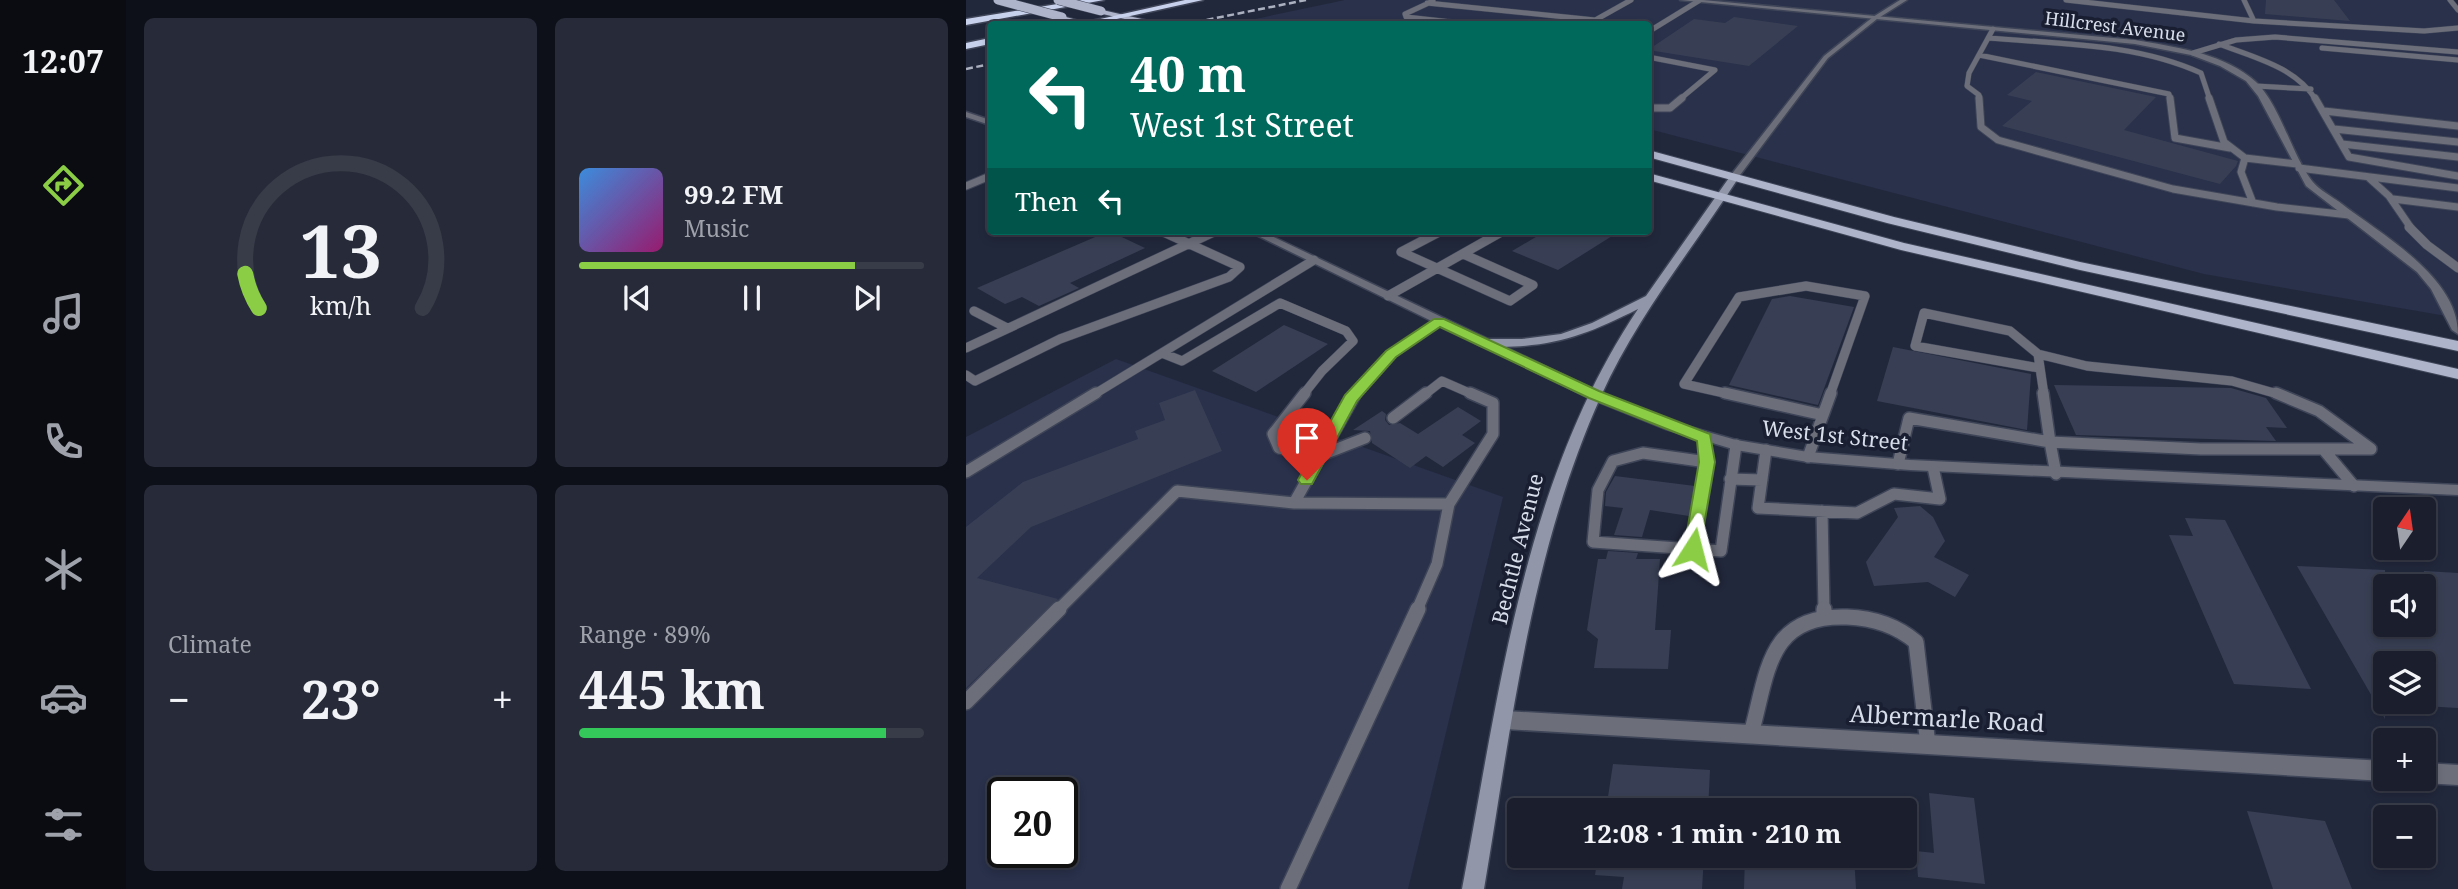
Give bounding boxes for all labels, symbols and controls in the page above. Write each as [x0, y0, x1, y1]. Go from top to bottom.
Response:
street label: Hillcrest Avenue [2043, 5, 2187, 47]
text: 12:07 [22, 39, 104, 82]
text: 40 m [1130, 40, 1246, 106]
icon: left [1015, 49, 1106, 140]
text: West 1st Street [1130, 103, 1354, 146]
icon: directions [39, 161, 88, 210]
text: 99.2 FM [684, 176, 783, 212]
icon: left [1092, 182, 1130, 220]
text: Then [1015, 183, 1078, 219]
text: 13 [299, 201, 382, 300]
text: Music [684, 212, 749, 244]
icon: previous [618, 279, 656, 317]
icon: pause [733, 279, 771, 317]
icon: next [848, 279, 886, 317]
text: km/h [310, 288, 371, 322]
icon: music [39, 289, 88, 338]
pin [1277, 408, 1337, 480]
street label: West 1st Street [1761, 413, 1910, 457]
icon: phone [39, 417, 88, 466]
icon: arrive [1288, 419, 1326, 457]
street label: Bechtle Avenue [1485, 471, 1549, 627]
north arrow [2373, 497, 2436, 560]
map controls [2373, 497, 2436, 868]
position arrow [1656, 512, 1730, 586]
icon: climate [39, 545, 88, 594]
button: sound [2373, 574, 2436, 637]
text: Range · 89% [579, 618, 711, 650]
text: Climate [168, 628, 252, 660]
button: layers [2373, 651, 2436, 714]
text: 445 km [579, 653, 765, 724]
text: 23° [301, 663, 381, 734]
icon: car [39, 673, 88, 722]
text: − [168, 673, 190, 725]
text: + [492, 673, 513, 725]
street label: Albermarle Road [1849, 696, 2046, 739]
button: + [2373, 728, 2436, 791]
speed limit sign: 20 [987, 777, 1078, 868]
icon: filters [39, 800, 88, 849]
button: − [2373, 805, 2436, 868]
text: 12:08 · 1 min · 210 m [1582, 815, 1842, 851]

